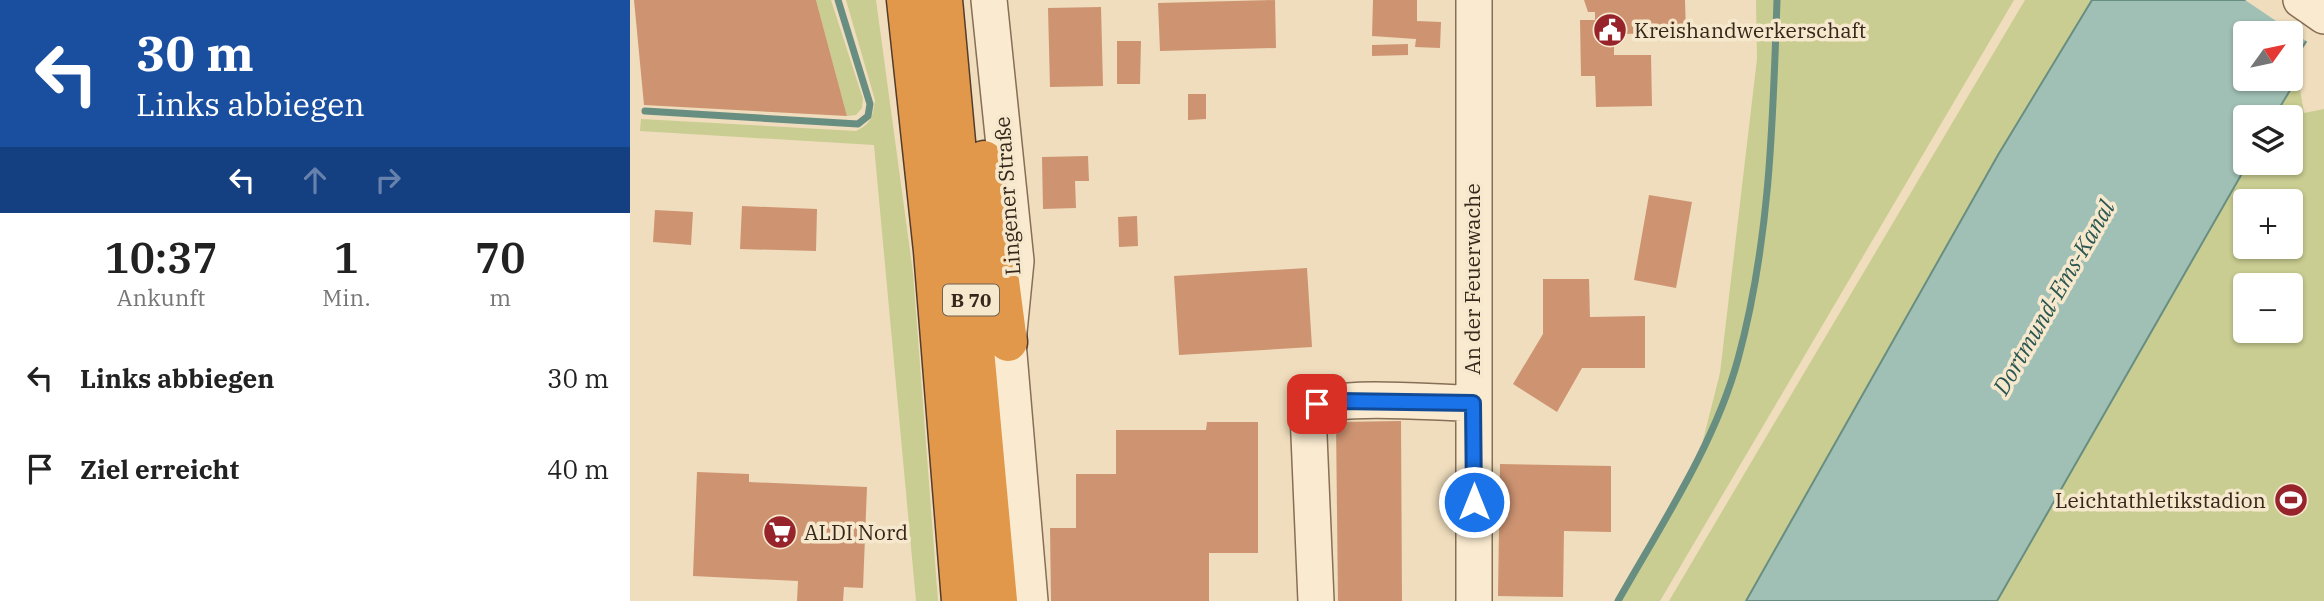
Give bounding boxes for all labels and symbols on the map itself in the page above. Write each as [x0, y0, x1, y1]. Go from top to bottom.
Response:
public building icon: Kreishandwerkerschaft [1591, 11, 1629, 49]
place label: Kreishandwerkerschaft [1634, 16, 1866, 44]
north arrow [2233, 21, 2303, 91]
street label: Lingener Straße [987, 116, 1027, 276]
street label: An der Feuerwache [1458, 183, 1486, 375]
water label: Dortmund-Ems-Kanal [1985, 194, 2121, 400]
road number: B 70 [943, 284, 999, 316]
pin [1287, 374, 1347, 434]
position arrow [1437, 465, 1511, 539]
sports icon: Leichtathletikstadion [2272, 481, 2310, 519]
place label: Leichtathletikstadion [2055, 486, 2266, 514]
supermarket icon: ALDI Nord [761, 513, 799, 551]
place label: ALDI Nord [804, 518, 908, 546]

